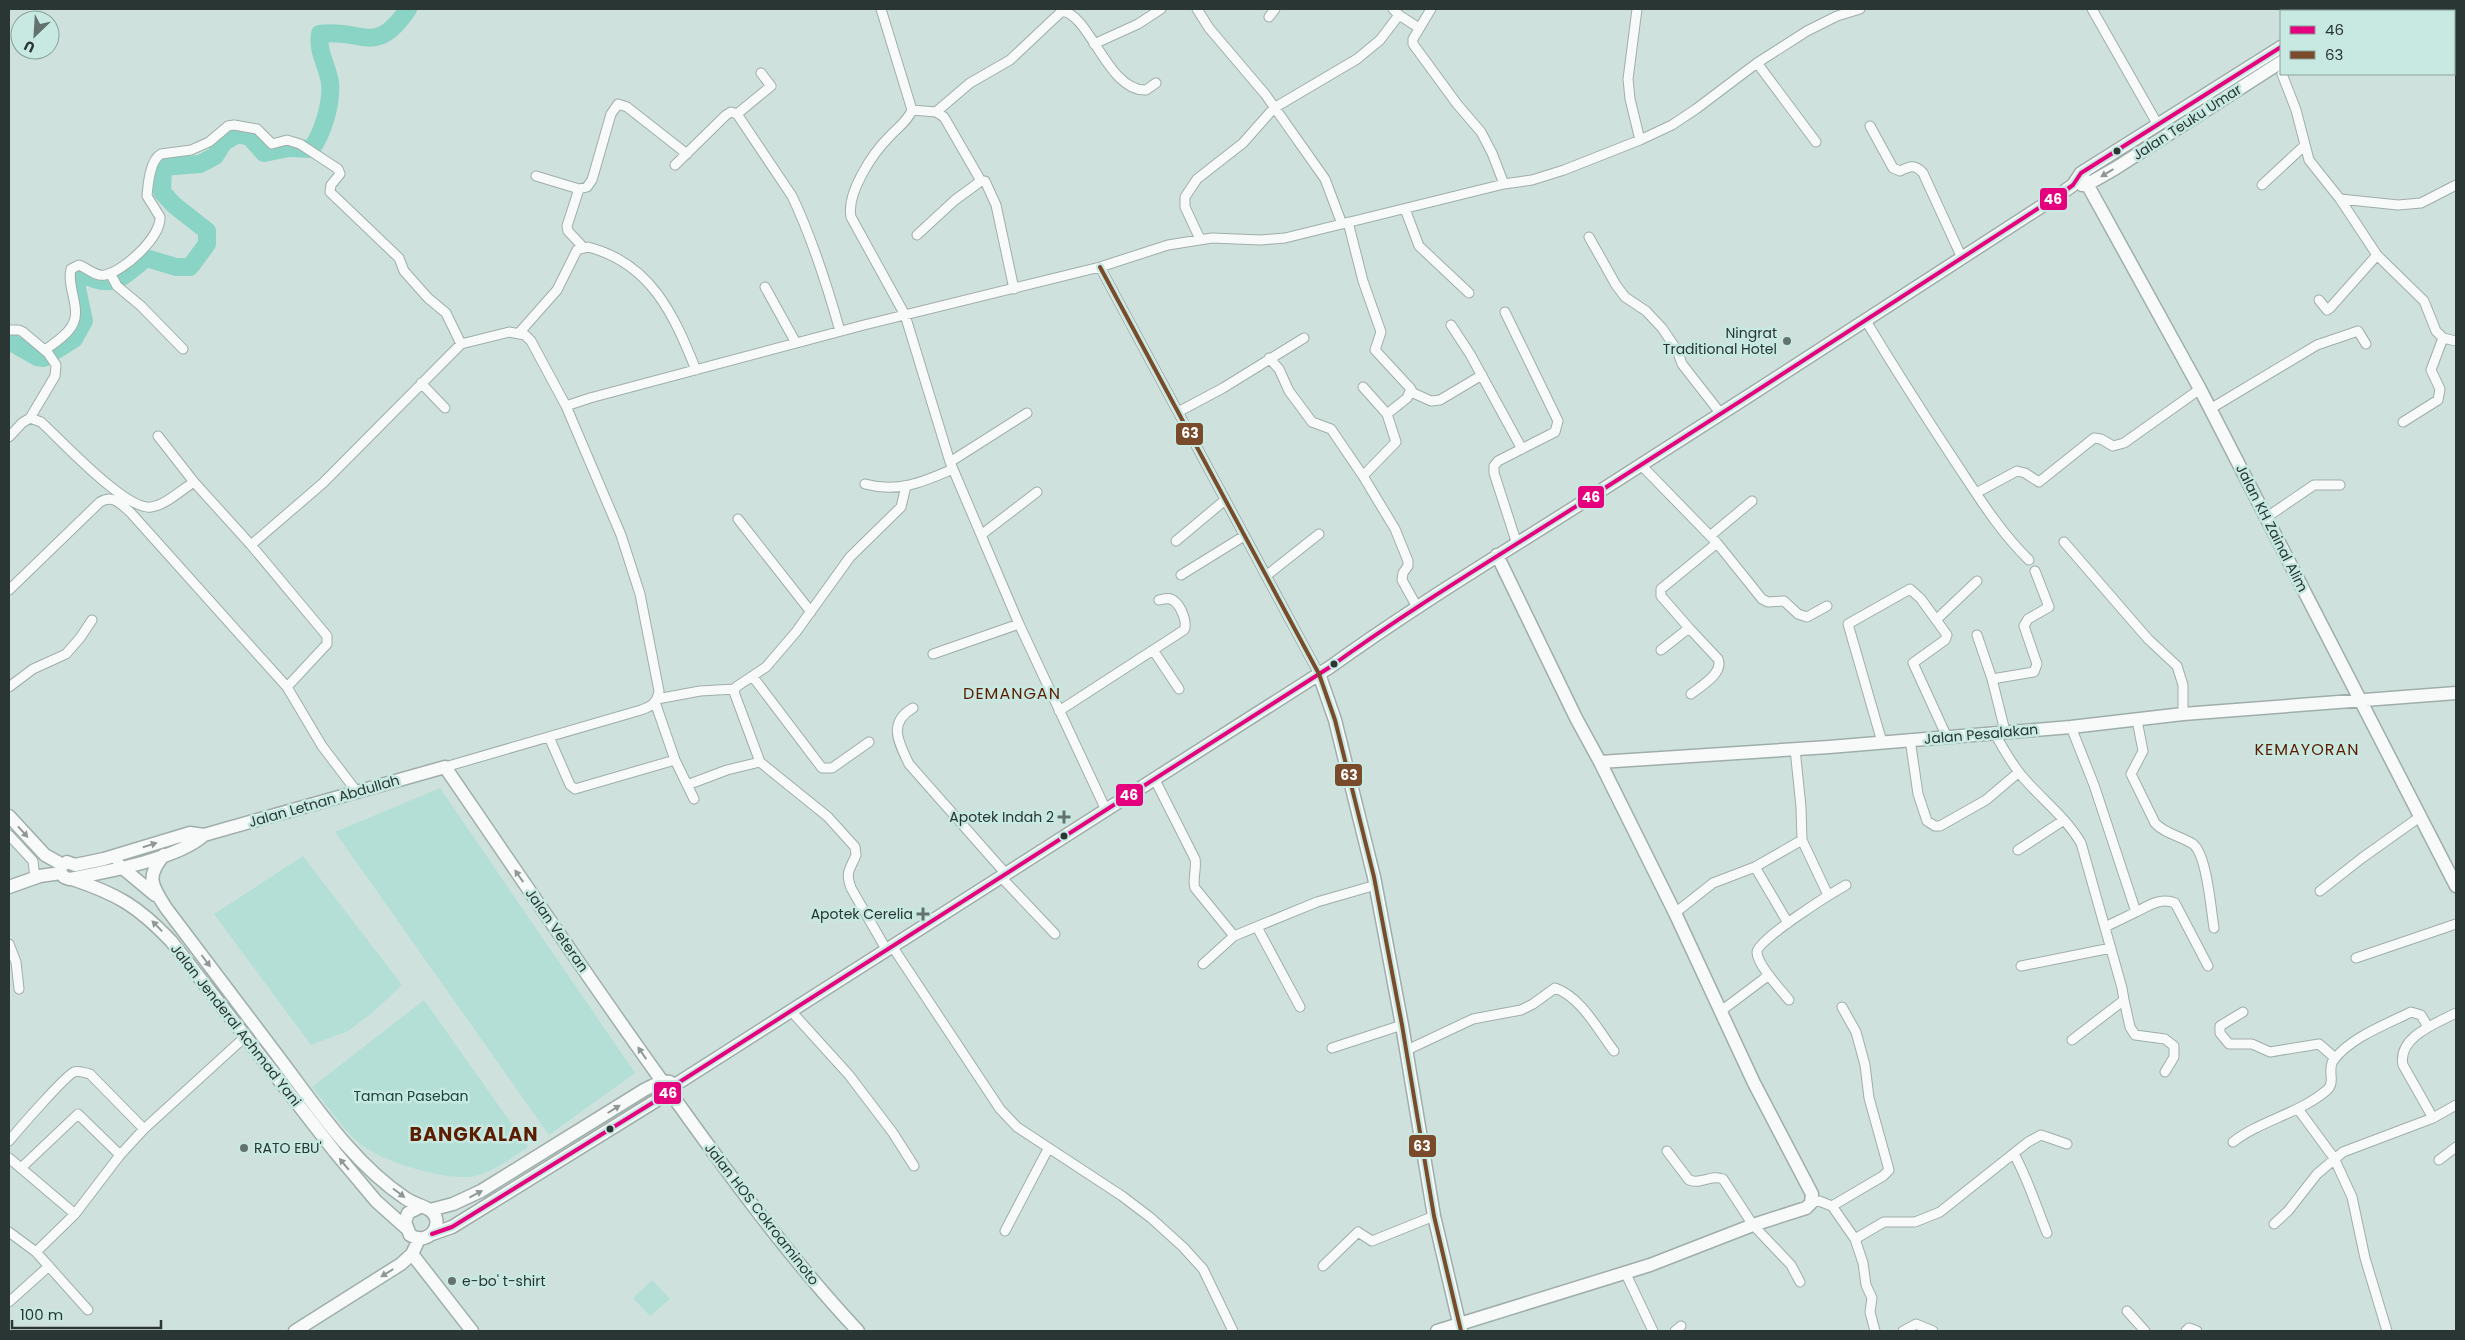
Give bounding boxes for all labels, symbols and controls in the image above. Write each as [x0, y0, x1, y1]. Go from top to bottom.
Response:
north arrow [10, 10, 60, 60]
legend [2280, 10, 2455, 75]
text: 46 [2325, 19, 2344, 40]
text: U [21, 36, 38, 58]
text: 63 [2325, 44, 2343, 65]
street label: Jalan Teuku Umar [2129, 79, 2245, 165]
unlabelled marker [2112, 146, 2122, 156]
one-way arrow [2101, 169, 2114, 178]
line badge: 46 [2039, 187, 2068, 211]
text: 46 [2044, 189, 2062, 209]
place label: Ningrat Traditional Hotel [1663, 323, 1777, 359]
marker: Ningrat Traditional Hotel [1781, 335, 1793, 347]
line badge: 63 [1175, 422, 1204, 446]
text: 63 [1181, 423, 1199, 443]
street label: Jalan KH Zainal Alim [2231, 461, 2313, 595]
line badge: 46 [1577, 485, 1605, 509]
text: 46 [1582, 487, 1600, 507]
unlabelled marker [1329, 659, 1339, 669]
district label: DEMANGAN [963, 682, 1061, 705]
street label: Jalan Pesalakan [1923, 719, 2039, 749]
district label: KEMAYORAN [2254, 738, 2360, 761]
line badge: 63 [1334, 763, 1363, 787]
text: 63 [1340, 765, 1358, 785]
street label: Jalan Letnan Abdullah [246, 770, 402, 832]
line badge: 46 [1115, 783, 1144, 807]
text: 46 [1120, 785, 1138, 805]
place label: Apotek Indah 2 [949, 807, 1054, 827]
marker: Apotek Indah 2 [1058, 811, 1070, 823]
one-way arrow [17, 825, 29, 837]
unlabelled marker [1059, 831, 1069, 841]
one-way arrow [143, 841, 158, 849]
one-way arrow [514, 869, 524, 883]
street label: Jalan Veteran [521, 884, 593, 976]
place label: Apotek Cerelia [811, 904, 913, 924]
marker: Apotek Cerelia [917, 908, 929, 920]
one-way arrow [151, 921, 163, 933]
street label: Jalan Jenderal Achmad Yani [166, 939, 306, 1111]
one-way arrow [201, 954, 212, 967]
one-way arrow [637, 1046, 647, 1060]
line badge: 46 [653, 1081, 682, 1105]
text: 46 [659, 1083, 677, 1103]
park label: Taman Paseban [353, 1086, 469, 1106]
one-way arrow [608, 1104, 621, 1114]
district label: BANGKALAN [410, 1121, 538, 1148]
unlabelled marker [605, 1124, 615, 1134]
line badge: 63 [1408, 1134, 1437, 1158]
text: 63 [1413, 1136, 1431, 1156]
place label: RATO EBU' [254, 1138, 322, 1158]
street label: Jalan HOS Cokroaminoto [700, 1139, 824, 1289]
marker: RATO EBU' [238, 1142, 250, 1154]
one-way arrow [339, 1158, 350, 1171]
one-way arrow [392, 1188, 406, 1198]
one-way arrow [468, 1190, 483, 1198]
one-way arrow [380, 1268, 393, 1278]
place label: e-bo' t-shirt [462, 1271, 546, 1291]
marker: e-bo' t-shirt [446, 1275, 458, 1287]
scale bar [12, 1298, 161, 1330]
text: 100 m [20, 1304, 63, 1325]

